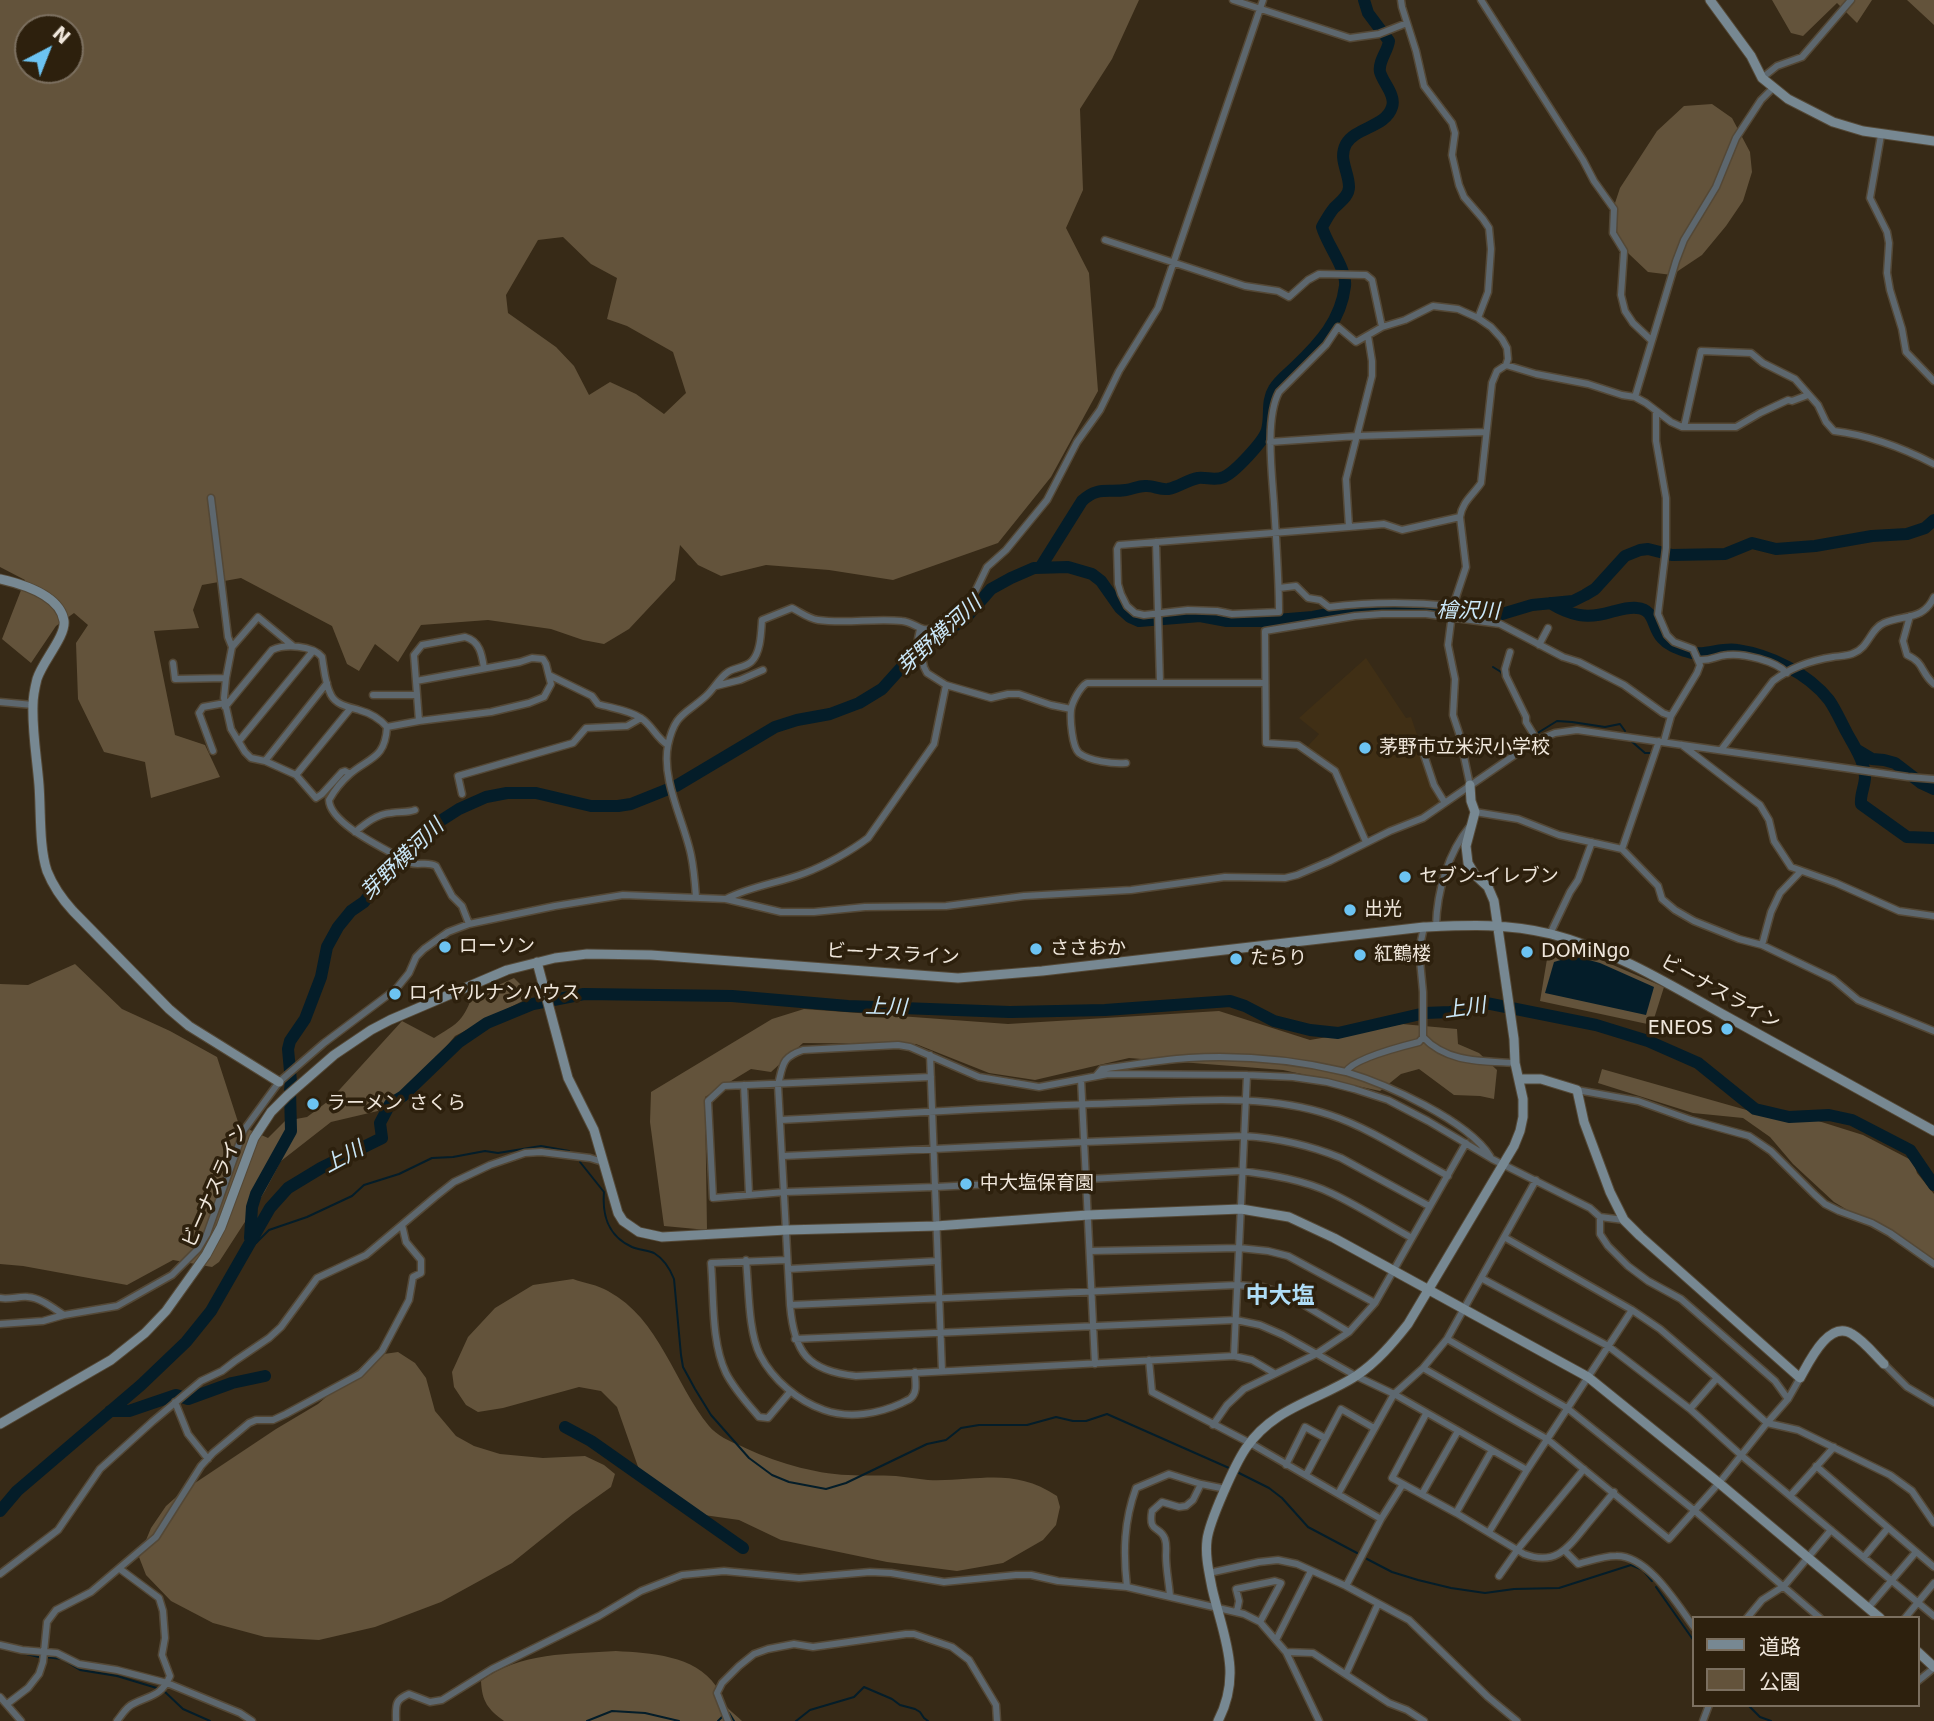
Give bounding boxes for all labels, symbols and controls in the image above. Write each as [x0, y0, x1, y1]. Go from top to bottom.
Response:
north arrow [14, 14, 84, 84]
text: N [48, 21, 75, 48]
water label: 芽野横河川 [893, 592, 987, 680]
water label: 檜沢川 [1436, 599, 1500, 625]
place label: 茅野市立米沢小学校 [1379, 737, 1550, 759]
marker: 茅野市立米沢小学校 [1357, 740, 1373, 756]
water label: 芽野横河川 [356, 814, 450, 906]
place label: セブン-イレブン [1419, 866, 1559, 888]
marker: セブン-イレブン [1397, 869, 1413, 885]
place label: 出光 [1364, 899, 1402, 921]
marker: 出光 [1342, 902, 1358, 918]
place label: ローソン [459, 936, 535, 958]
place label: ささおか [1050, 938, 1126, 960]
marker: ローソン [437, 939, 453, 955]
street label: ビーナスライン [826, 940, 960, 970]
marker: ささおか [1028, 941, 1044, 957]
place label: DOMiNgo [1541, 941, 1630, 963]
place label: 紅鶴楼 [1374, 944, 1431, 966]
marker: DOMiNgo [1519, 944, 1535, 960]
marker: 紅鶴楼 [1352, 947, 1368, 963]
place label: たらり [1250, 948, 1307, 970]
marker: たらり [1228, 951, 1244, 967]
street label: ビーナスライン [1656, 951, 1784, 1035]
place label: ロイヤルナンハウス [409, 983, 580, 1005]
marker: ロイヤルナンハウス [387, 986, 403, 1002]
water label: 上川 [1442, 994, 1488, 1024]
water label: 上川 [865, 995, 907, 1021]
place label: ENEOS [1648, 1018, 1713, 1040]
marker: ENEOS [1719, 1021, 1735, 1037]
place label: ラーメン さくら [327, 1093, 466, 1115]
marker: ラーメン さくら [305, 1096, 321, 1112]
street label: ビーナスライン [179, 1121, 253, 1251]
water label: 上川 [320, 1137, 368, 1179]
place label: 中大塩保育園 [980, 1173, 1094, 1195]
marker: 中大塩保育園 [958, 1176, 974, 1192]
district label: 中大塩 [1246, 1283, 1314, 1311]
legend [1692, 1616, 1920, 1707]
text: 道路 [1759, 1635, 1801, 1659]
text: 公園 [1759, 1670, 1801, 1694]

